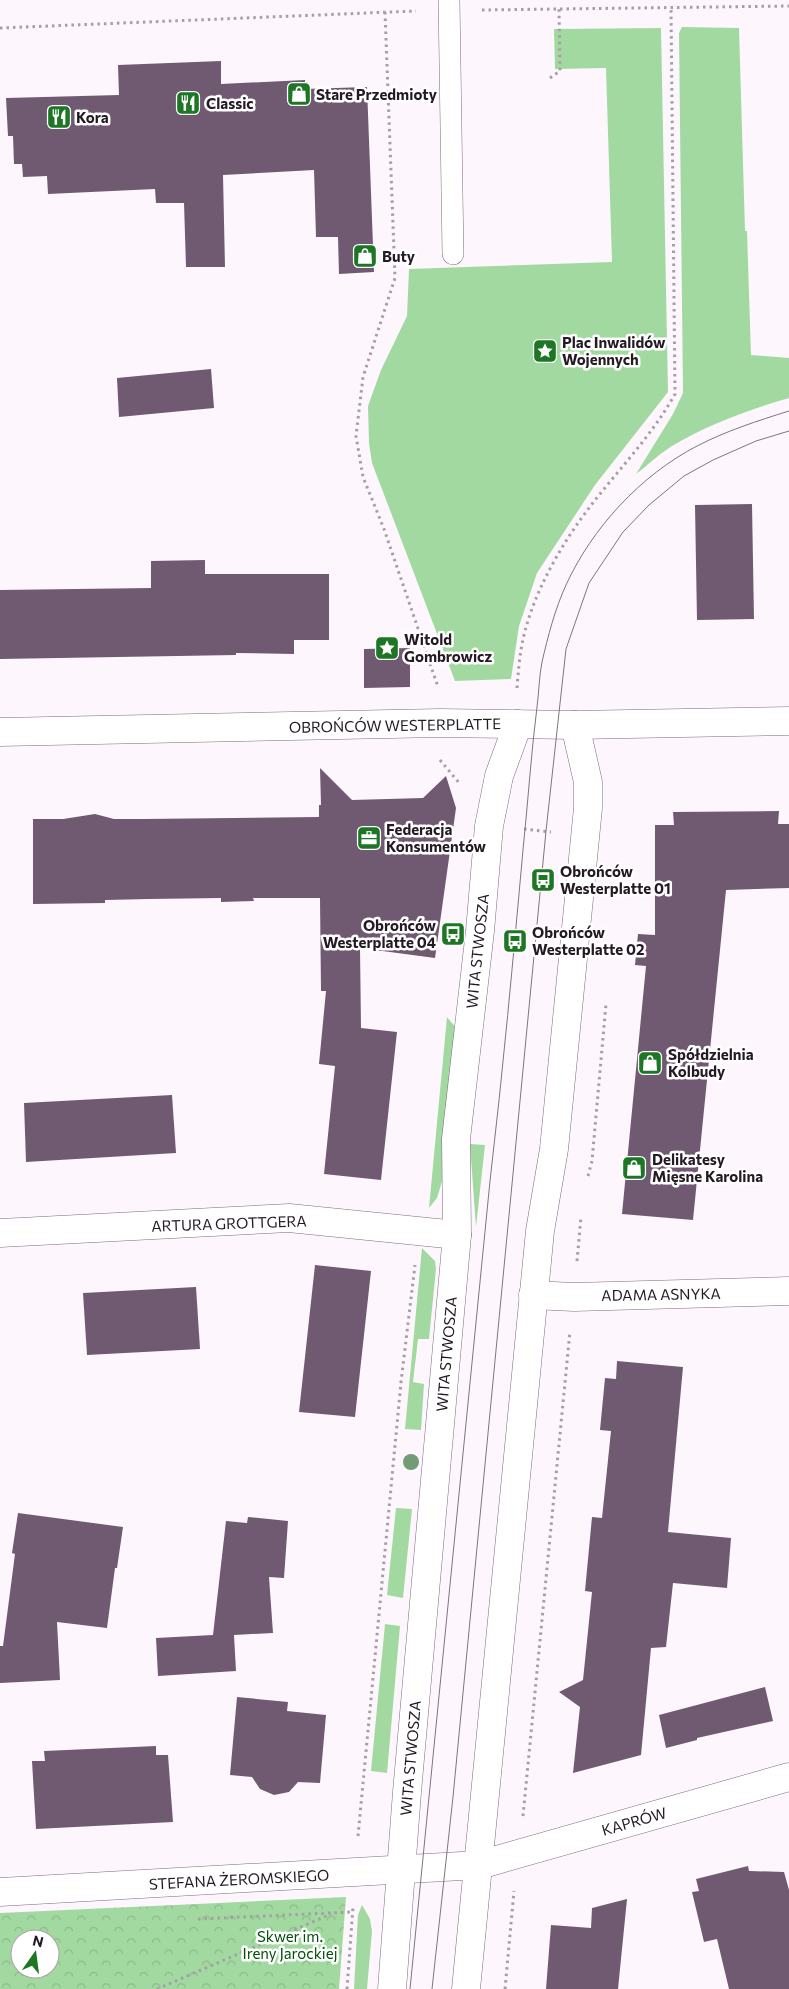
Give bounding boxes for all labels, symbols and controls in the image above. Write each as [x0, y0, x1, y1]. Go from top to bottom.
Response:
shop icon: Stare Przedmioty [286, 81, 312, 107]
place label: Stare Przedmioty [316, 85, 438, 103]
restaurant icon: Classic [175, 90, 201, 116]
place label: Classic [206, 94, 254, 112]
restaurant icon: Kora [46, 104, 72, 130]
place label: Kora [76, 108, 109, 126]
shop icon: Buty [352, 243, 378, 269]
place label: Buty [382, 247, 416, 265]
place label: Plac Inwalidów Wojennych [562, 333, 666, 368]
place icon: Plac Inwalidów Wojennych [532, 338, 558, 364]
place label: Witold Gombrowicz [404, 630, 492, 665]
place icon: Witold Gombrowicz [374, 635, 400, 661]
street label: OBROŃCÓW WESTERPLATTE [289, 713, 501, 736]
place label: Federacja Konsumentów [386, 820, 487, 855]
office icon: Federacja Konsumentów [356, 825, 382, 851]
place label: Obrońców Westerplatte 01 [560, 862, 671, 897]
bus stop icon: Obrońców Westerplatte 01 [530, 867, 556, 893]
street label: WITA STWOSZA [462, 893, 492, 1009]
place label: Obrońców Westerplatte 04 [323, 916, 437, 951]
bus stop icon: Obrońców Westerplatte 04 [440, 921, 466, 947]
place label: Obrońców Westerplatte 02 [532, 923, 644, 958]
bus stop icon: Obrońców Westerplatte 02 [502, 928, 528, 954]
place label: Spółdzielnia Kolbudy [668, 1045, 754, 1080]
shop icon: Spółdzielnia Kolbudy [637, 1050, 663, 1076]
place label: Delikatesy Mięsne Karolina [652, 1150, 763, 1185]
shop icon: Delikatesy Mięsne Karolina [621, 1155, 647, 1181]
street label: ARTURA GROTTGERA [151, 1211, 307, 1235]
street label: ADAMA ASNYKA [601, 1284, 721, 1304]
street label: WITA STWOSZA [432, 1296, 460, 1412]
street label: WITA STWOSZA [396, 1700, 424, 1816]
street label: KAPRÓW [599, 1802, 669, 1839]
street label: STEFANA ŻEROMSKIEGO [148, 1865, 330, 1893]
park label: Skwer im. Ireny Jarockiej [243, 1927, 337, 1962]
north arrow [10, 1929, 60, 1979]
text: N [31, 1931, 45, 1950]

